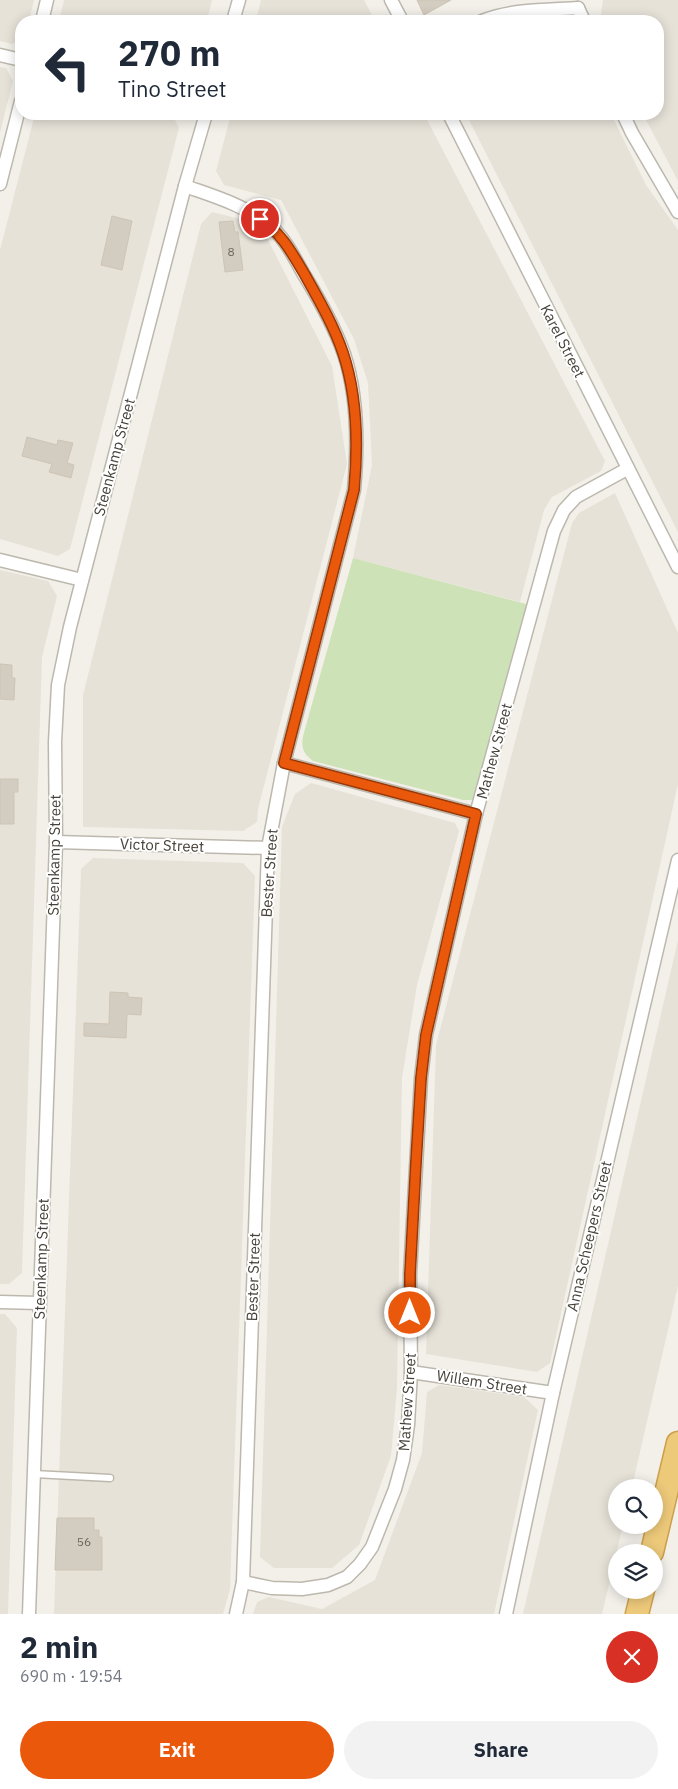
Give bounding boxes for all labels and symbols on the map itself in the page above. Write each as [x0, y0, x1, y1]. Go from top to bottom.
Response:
pin [239, 198, 281, 240]
house number: 8 [227, 244, 235, 259]
street label: Karel Street [536, 301, 590, 381]
street label: Steenkamp Street [89, 396, 139, 518]
street label: Mathew Street [472, 701, 516, 801]
street label: Steenkamp Street [43, 794, 65, 916]
street label: Bester Street [256, 828, 282, 918]
street label: Victor Street [120, 834, 204, 856]
street label: Anna Scheepers Street [562, 1159, 616, 1313]
street label: Steenkamp Street [29, 1198, 53, 1320]
street label: Bester Street [242, 1232, 264, 1322]
position arrow [383, 1286, 435, 1338]
street label: Mathew Street [394, 1352, 420, 1452]
street label: Willem Street [435, 1365, 529, 1399]
house number: 56 [77, 1534, 91, 1549]

